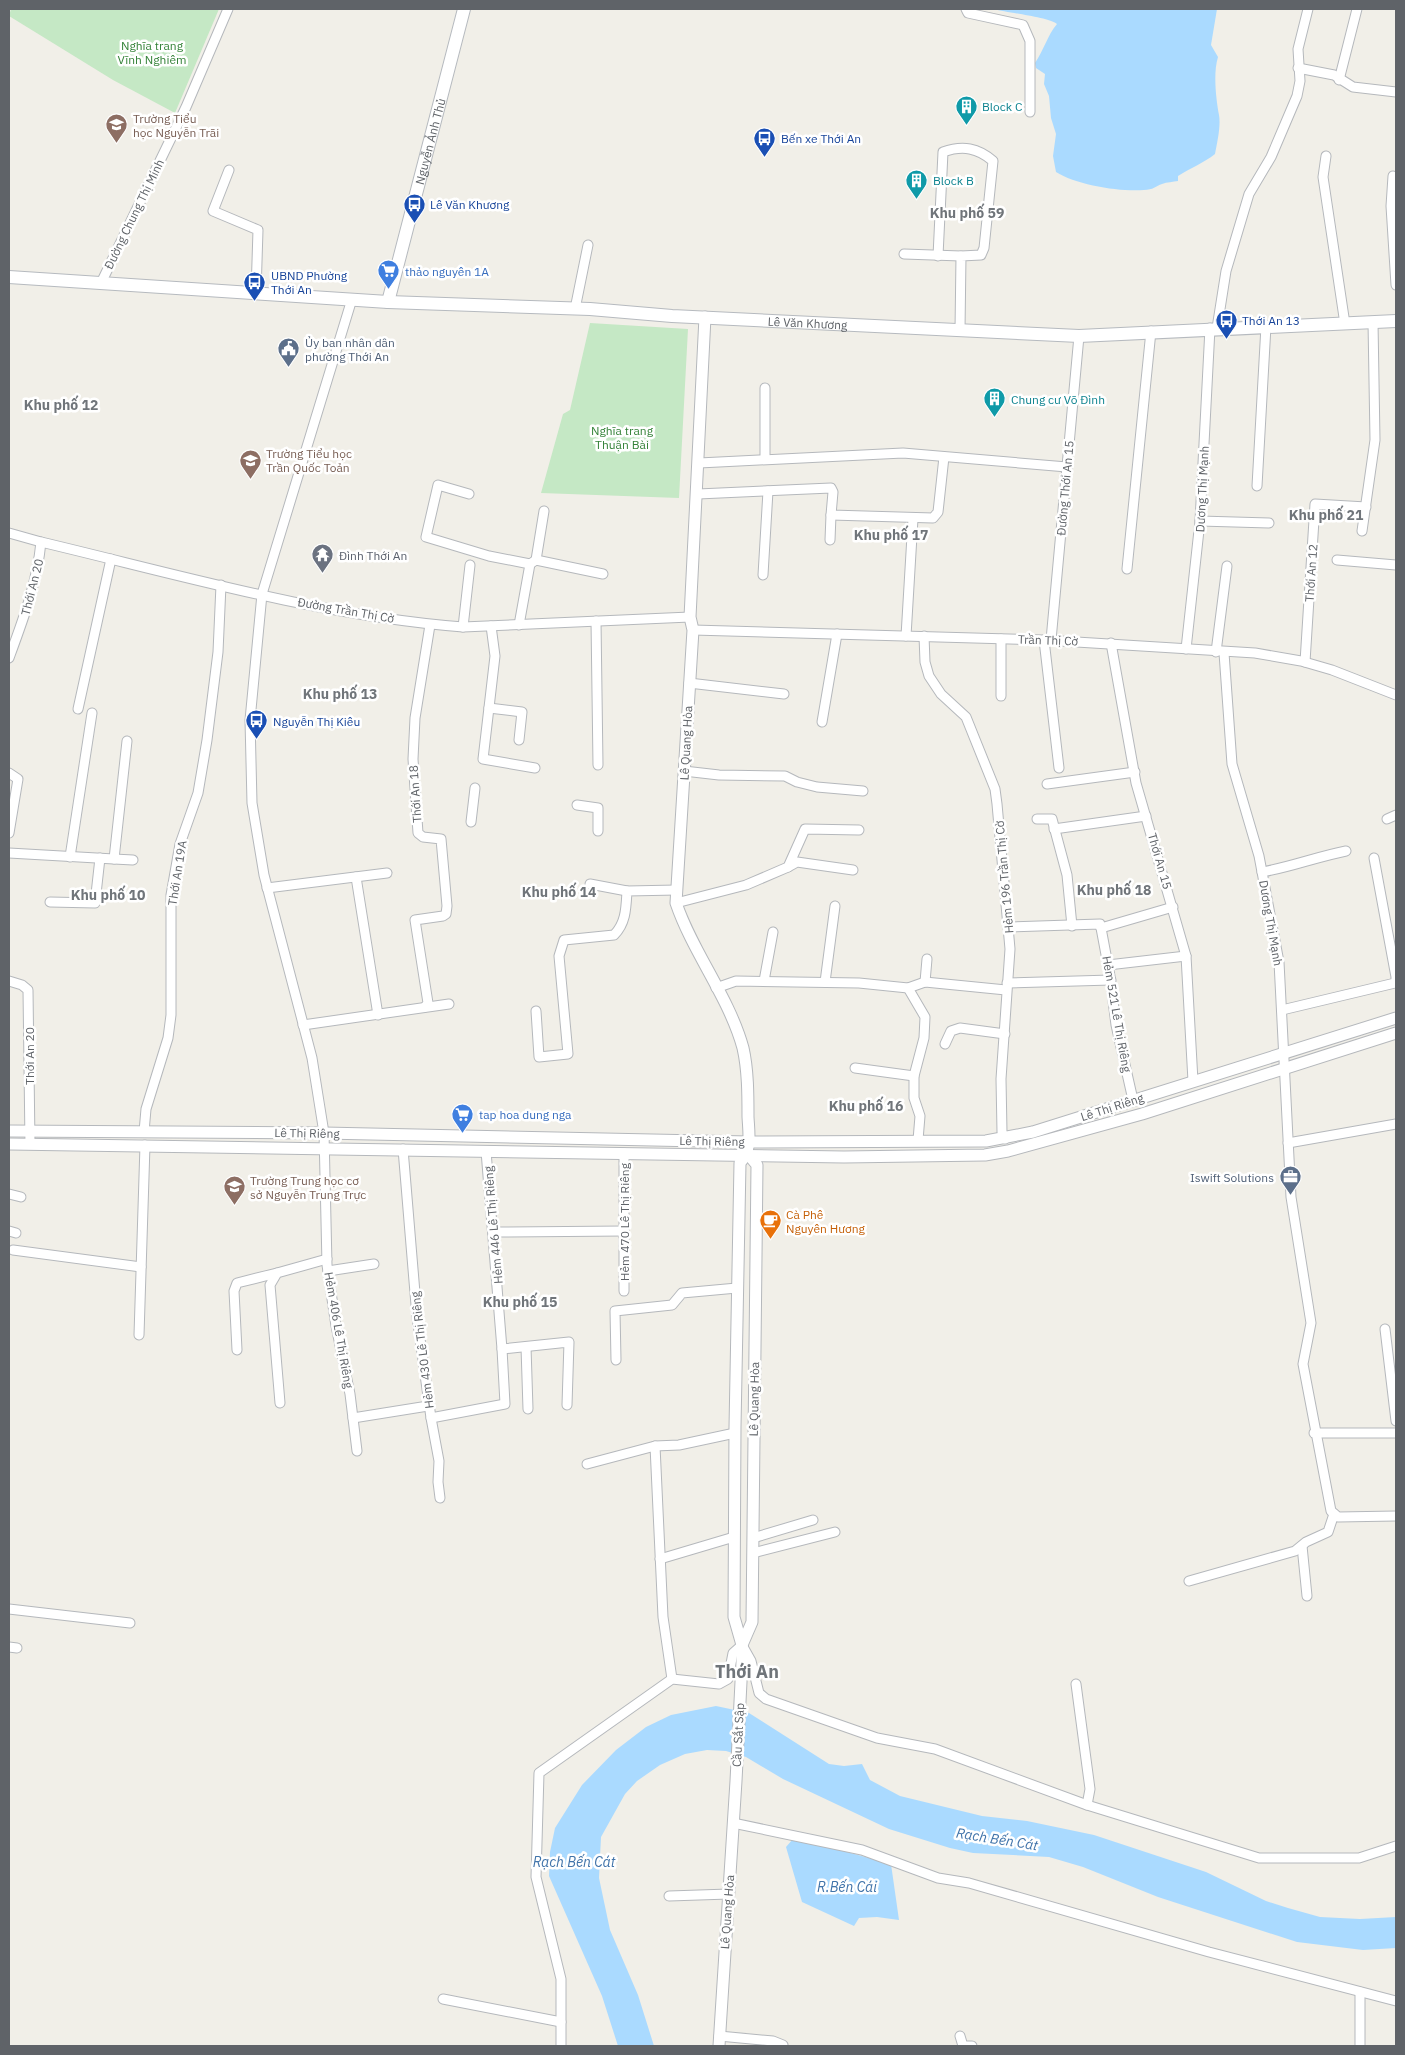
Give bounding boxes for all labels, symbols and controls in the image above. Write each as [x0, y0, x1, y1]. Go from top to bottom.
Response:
park label: Nghĩa trang Vĩnh Nghiêm [118, 38, 186, 67]
building icon: Block C [954, 94, 978, 125]
street label: Nguyễn Ảnh Thủ [411, 97, 448, 186]
place label: Block C [982, 99, 1023, 114]
place label: Trường Tiểu học Nguyễn Trãi [133, 111, 219, 140]
school or university icon: Trường Tiểu học Nguyễn Trãi [105, 113, 129, 144]
bus stop icon: Bến xe Thới An [753, 126, 777, 157]
place label: Bến xe Thới An [781, 131, 861, 146]
street label: Đường Chung Thị Minh [101, 157, 167, 271]
building icon: Block B [905, 168, 929, 199]
place label: Block B [933, 173, 974, 188]
bus stop icon: Lê Văn Khương [402, 192, 426, 223]
place label: Lê Văn Khương [430, 197, 510, 212]
district label: Khu phố 59 [930, 203, 1004, 222]
supermarket icon: thảo nguyên 1A [377, 259, 401, 290]
place label: thảo nguyên 1A [405, 264, 489, 279]
place label: UBND Phường Thới An [271, 268, 348, 297]
bus stop icon: UBND Phường Thới An [243, 270, 267, 301]
bus stop icon: Thới An 13 [1214, 308, 1238, 339]
street label: Lê Văn Khương [767, 313, 848, 332]
place label: Thới An 13 [1242, 313, 1300, 328]
place label: Ủy ban nhân dân phường Thới An [305, 335, 395, 364]
public building icon: Ủy ban nhân dân phường Thới An [277, 337, 301, 368]
building icon: Chung cư Võ Đình [983, 387, 1007, 418]
place label: Chung cư Võ Đình [1011, 392, 1105, 407]
district label: Khu phố 12 [24, 395, 98, 414]
park label: Nghĩa trang Thuận Bài [591, 423, 654, 452]
street label: Đường Thới An 15 [1053, 440, 1077, 536]
street label: Dương Thị Mạnh [1192, 445, 1212, 533]
place label: Trường Tiểu học Trần Quốc Toản [266, 446, 352, 475]
school or university icon: Trường Tiểu học Trần Quốc Toản [238, 448, 262, 479]
district label: Khu phố 21 [1289, 505, 1364, 524]
district label: Khu phố 17 [854, 525, 928, 544]
temple icon: Đình Thới An [311, 543, 335, 574]
street label: Thới An 12 [1301, 544, 1321, 602]
place label: Đình Thới An [339, 548, 407, 563]
street label: Thới An 20 [18, 557, 46, 617]
street label: Đường Trần Thị Cờ [296, 594, 396, 626]
street label: Trần Thị Cờ [1018, 631, 1079, 649]
district label: Khu phố 13 [303, 684, 377, 703]
street label: Lê Quang Hòa [677, 705, 695, 781]
bus stop icon: Nguyễn Thị Kiêu [245, 709, 269, 740]
place label: Nguyễn Thị Kiêu [273, 714, 360, 729]
street label: Thới An 18 [405, 765, 425, 823]
street label: Hẻm 196 Trần Thị Cờ [992, 820, 1016, 934]
street label: Thới An 15 [1145, 831, 1175, 891]
street label: Thới An 19A [164, 839, 190, 907]
street label: Dương Thị Mạnh [1256, 879, 1286, 967]
district label: Khu phố 18 [1077, 880, 1151, 899]
district label: Khu phố 14 [522, 882, 596, 901]
district label: Khu phố 10 [71, 885, 145, 904]
street label: Hẻm 521 Lê Thị Riêng [1099, 955, 1135, 1074]
street label: Thới An 20 [22, 1027, 37, 1085]
street label: Lê Thị Riêng [1079, 1090, 1146, 1124]
district label: Khu phố 16 [829, 1096, 903, 1115]
supermarket icon: tap hoa dung nga [451, 1102, 475, 1133]
place label: tap hoa dung nga [479, 1107, 572, 1122]
street label: Lê Thị Riêng [274, 1125, 340, 1141]
street label: Lê Thị Riêng [679, 1133, 745, 1149]
street label: Hẻm 470 Lê Thị Riêng [617, 1162, 632, 1281]
street label: Hẻm 446 Lê Thị Riêng [480, 1165, 506, 1284]
office icon: Iswift Solutions [1278, 1165, 1302, 1196]
place label: Iswift Solutions [1190, 1170, 1274, 1185]
place label: Trường Trung học cơ sở Nguyễn Trung Trực [250, 1173, 366, 1202]
school or university icon: Trường Trung học cơ sở Nguyễn Trung Trực [222, 1175, 246, 1206]
place label: Cà Phê Nguyên Hương [786, 1207, 866, 1236]
cafe icon: Cà Phê Nguyên Hương [758, 1209, 782, 1240]
street label: Hẻm 406 Lê Thị Riêng [321, 1271, 357, 1390]
street label: Hẻm 430 Lê Thị Riêng [407, 1290, 437, 1410]
district label: Khu phố 15 [483, 1292, 557, 1311]
street label: Lê Quang Hòa [746, 1361, 762, 1436]
district label: Thới An [715, 1660, 779, 1683]
street label: Cầu Sắt Sập [729, 1702, 747, 1767]
water label: Rạch Bến Cát [955, 1824, 1040, 1854]
water label: Rạch Bến Cát [533, 1853, 616, 1871]
street label: Lê Quang Hòa [717, 1874, 737, 1950]
water label: R.Bến Cái [817, 1878, 877, 1896]

